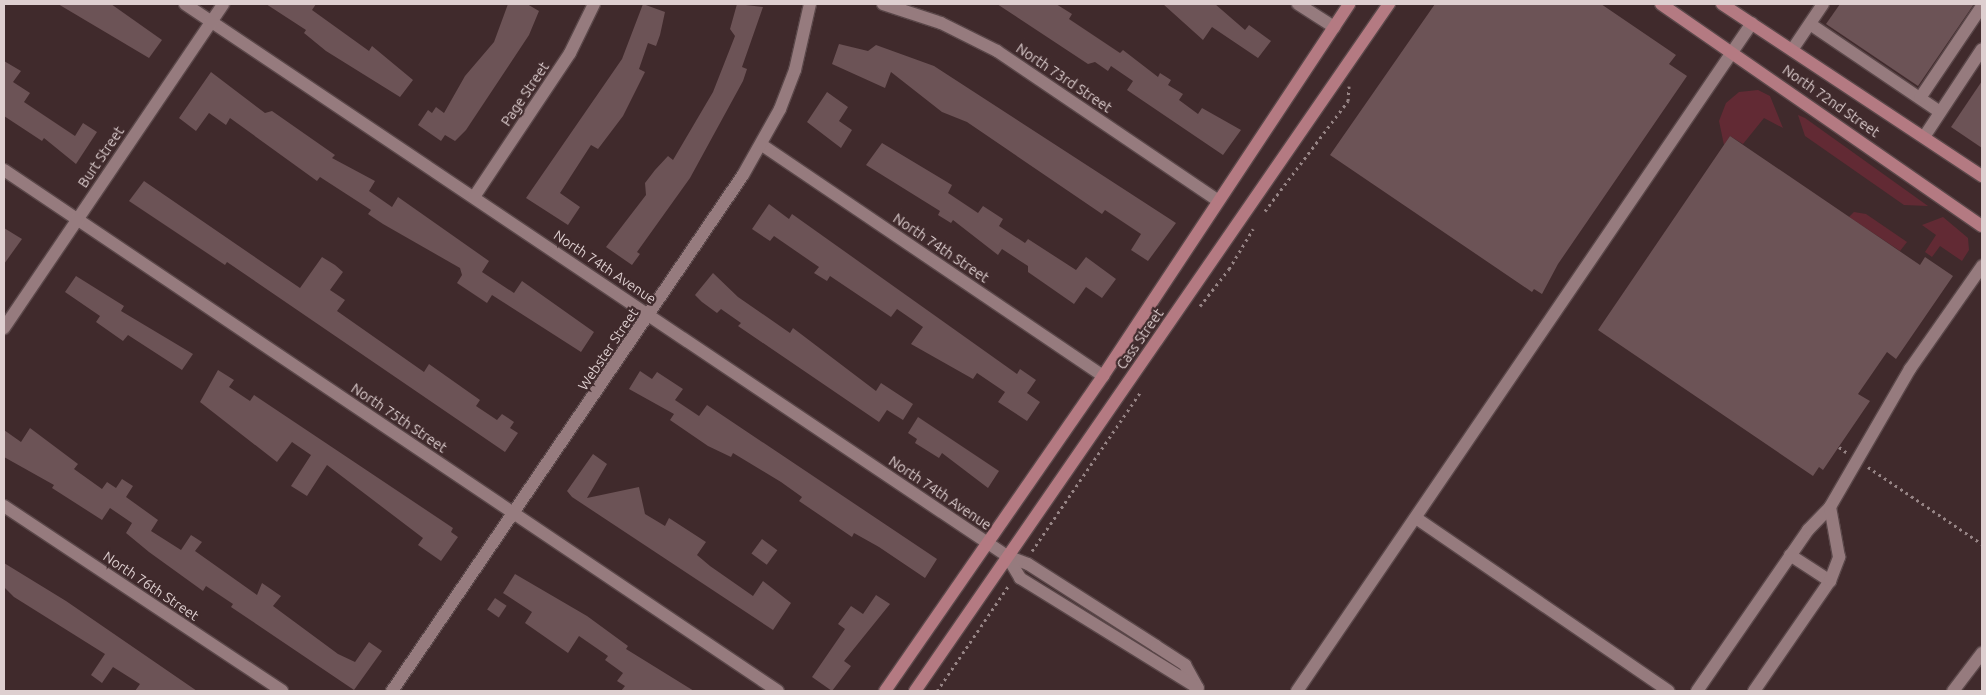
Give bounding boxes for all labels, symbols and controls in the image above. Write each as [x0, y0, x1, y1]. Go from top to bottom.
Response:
street label: North 73rd Street [1013, 40, 1115, 116]
street label: Page Street [497, 59, 553, 129]
street label: North 72nd Street [1779, 61, 1883, 141]
street label: Burt Street [74, 123, 128, 191]
street label: North 74th Street [890, 210, 992, 286]
street label: North 74th Avenue [551, 227, 659, 307]
street label: Webster Street [574, 305, 642, 393]
street label: Cass Street [1113, 305, 1167, 373]
street label: North 75th Street [348, 380, 450, 456]
street label: North 74th Avenue [886, 453, 994, 533]
street label: North 76th Street [100, 548, 202, 624]

